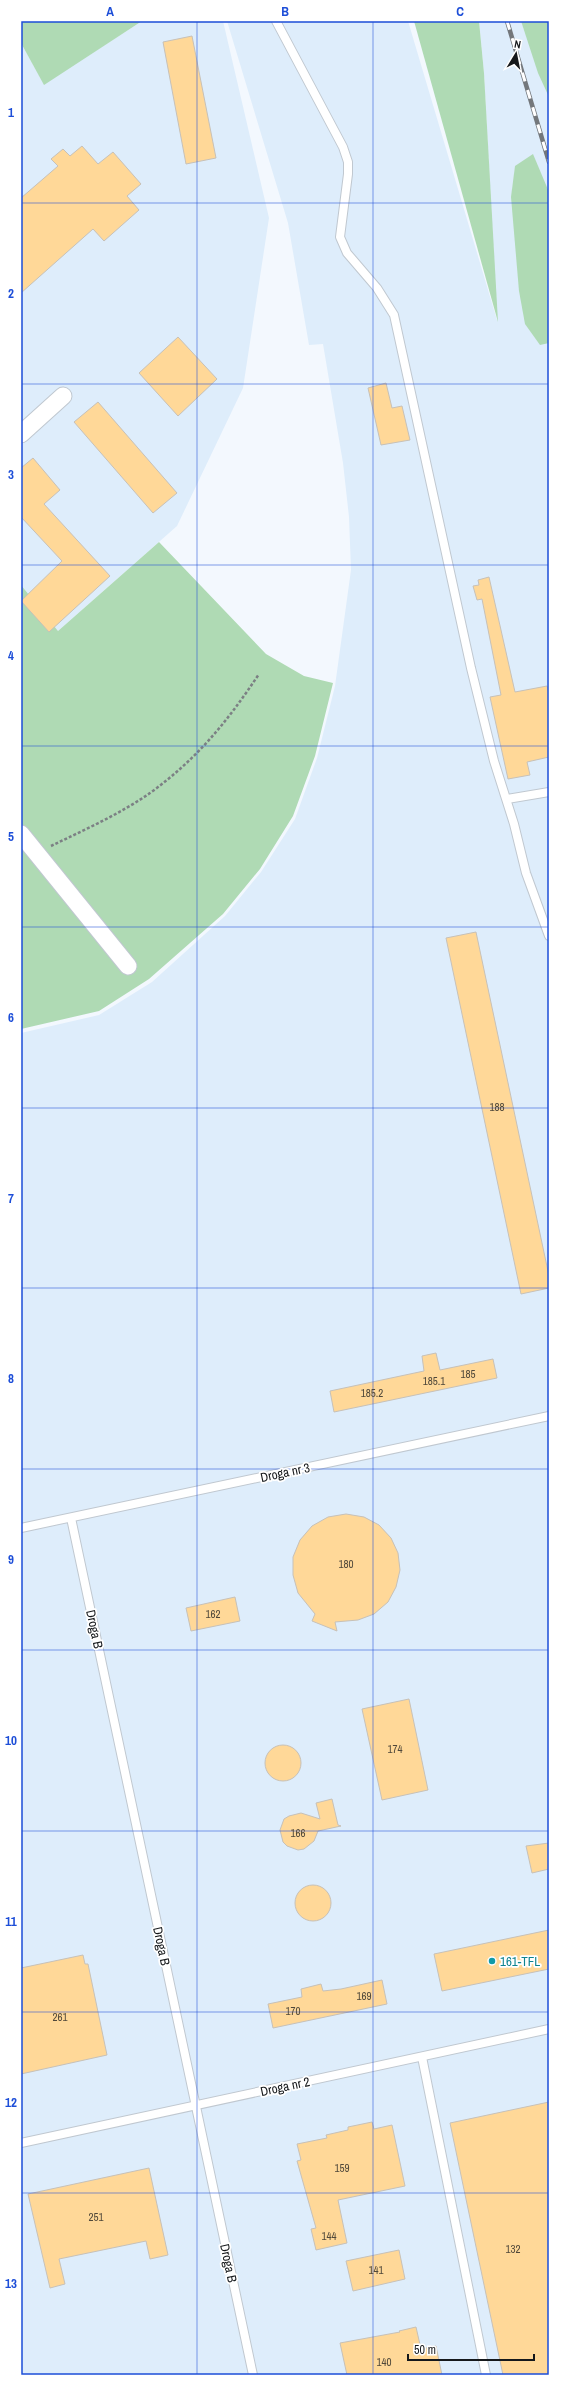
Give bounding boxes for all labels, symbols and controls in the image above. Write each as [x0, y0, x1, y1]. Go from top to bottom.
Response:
text: A [106, 3, 114, 20]
text: B [281, 3, 289, 20]
text: C [456, 3, 464, 20]
north arrow [496, 34, 536, 74]
text: N [513, 37, 522, 52]
text: 1 [8, 104, 14, 121]
text: 2 [8, 285, 14, 302]
text: 3 [8, 466, 14, 483]
text: 4 [8, 647, 14, 664]
text: 5 [8, 828, 14, 845]
text: 6 [8, 1009, 14, 1026]
house number: 188 [489, 1100, 505, 1114]
text: 7 [8, 1190, 14, 1207]
house number: 185 [460, 1367, 476, 1381]
text: 8 [8, 1370, 14, 1387]
house number: 185.1 [423, 1374, 445, 1388]
house number: 185.2 [361, 1386, 383, 1400]
street label: Droga nr 3 [259, 1459, 312, 1486]
text: 9 [8, 1551, 14, 1568]
house number: 180 [338, 1557, 354, 1571]
house number: 162 [205, 1607, 221, 1621]
street label: Droga B [82, 1608, 107, 1650]
text: 10 [5, 1732, 17, 1749]
house number: 174 [387, 1742, 403, 1756]
house number: 166 [290, 1826, 306, 1840]
text: 11 [5, 1913, 17, 1930]
street label: Droga B [149, 1925, 174, 1967]
place label: 161-TFL [500, 1953, 540, 1970]
marker: 161-TFL [487, 1956, 497, 1966]
house number: 169 [356, 1989, 372, 2003]
house number: 170 [285, 2004, 301, 2018]
house number: 261 [52, 2010, 68, 2024]
street label: Droga nr 2 [259, 2073, 312, 2100]
text: 12 [5, 2094, 17, 2111]
house number: 159 [334, 2161, 350, 2175]
house number: 251 [88, 2210, 104, 2224]
house number: 144 [321, 2229, 337, 2243]
street label: Droga B [216, 2242, 241, 2284]
house number: 132 [505, 2242, 521, 2256]
house number: 141 [368, 2263, 384, 2277]
text: 13 [5, 2275, 17, 2292]
scale bar [408, 2336, 534, 2362]
text: 50 m [414, 2342, 436, 2358]
house number: 140 [376, 2355, 392, 2369]

